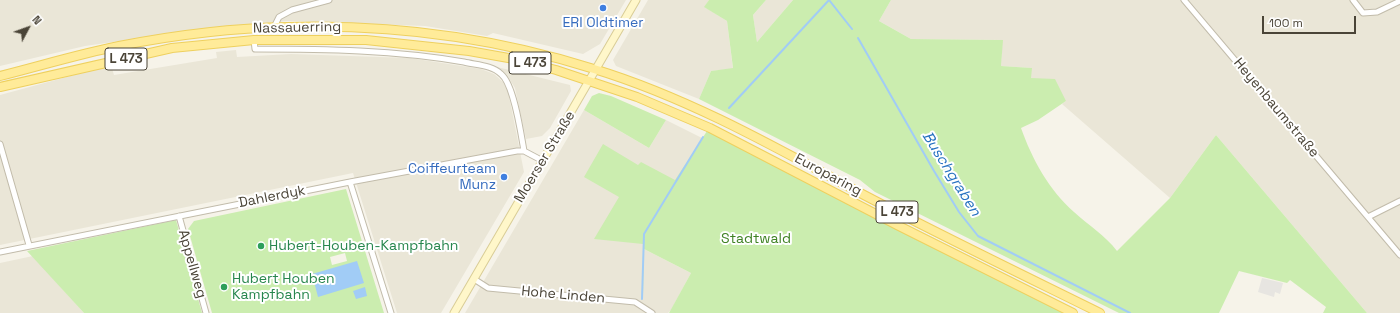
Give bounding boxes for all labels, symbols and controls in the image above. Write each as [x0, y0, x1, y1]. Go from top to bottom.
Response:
marker: ERI Oldtimer [598, 3, 608, 13]
north arrow [8, 8, 48, 48]
scale bar [1264, 8, 1358, 34]
text: N [29, 13, 45, 28]
place label: ERI Oldtimer [562, 15, 644, 31]
text: 100 m [1269, 15, 1303, 31]
street label: Nassauerring [253, 19, 341, 37]
road number: L 473 [105, 48, 147, 70]
road number: L 473 [509, 52, 551, 74]
street label: Heyenbaumstraße [1230, 55, 1322, 161]
street label: Moerser Straße [511, 108, 579, 206]
water label: Buschgraben [918, 128, 984, 220]
street label: Europaring [792, 150, 864, 200]
place label: Coiffeurteam Munz [408, 161, 496, 194]
marker: Coiffeurteam Munz [499, 172, 509, 182]
street label: Dahlerdyk [237, 182, 307, 212]
road number: L 473 [876, 201, 918, 223]
street label: Appellweg [174, 228, 210, 300]
park label: Stadtwald [721, 231, 791, 247]
place label: Hubert-Houben-Kampfbahn [269, 238, 458, 254]
marker: Hubert-Houben-Kampfbahn [256, 241, 266, 251]
place label: Hubert Houben Kampfbahn [232, 271, 335, 304]
marker: Hubert Houben Kampfbahn [219, 282, 229, 292]
street label: Hohe Linden [521, 283, 605, 307]

